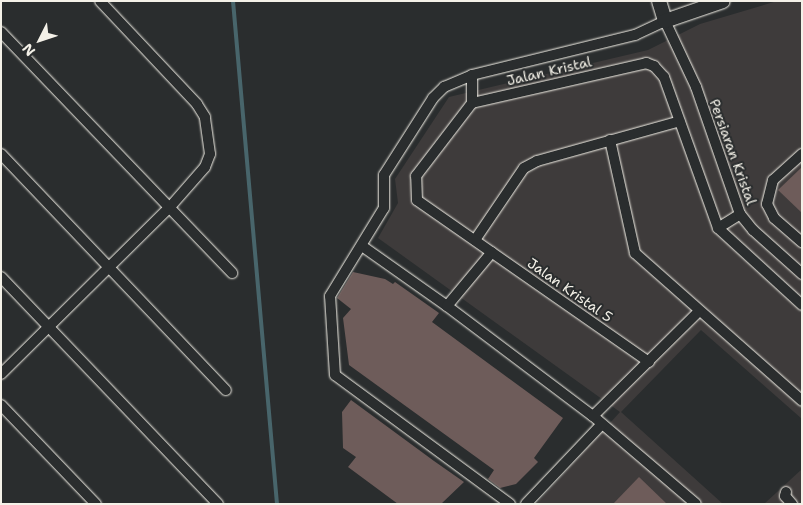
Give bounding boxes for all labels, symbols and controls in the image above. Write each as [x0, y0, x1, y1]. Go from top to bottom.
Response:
north arrow [15, 15, 65, 65]
text: N [18, 40, 39, 60]
street label: Jalan Kristal [505, 53, 593, 89]
street label: Persiaran Kristal [706, 97, 760, 207]
street label: Jalan Kristal 5 [524, 254, 616, 326]

